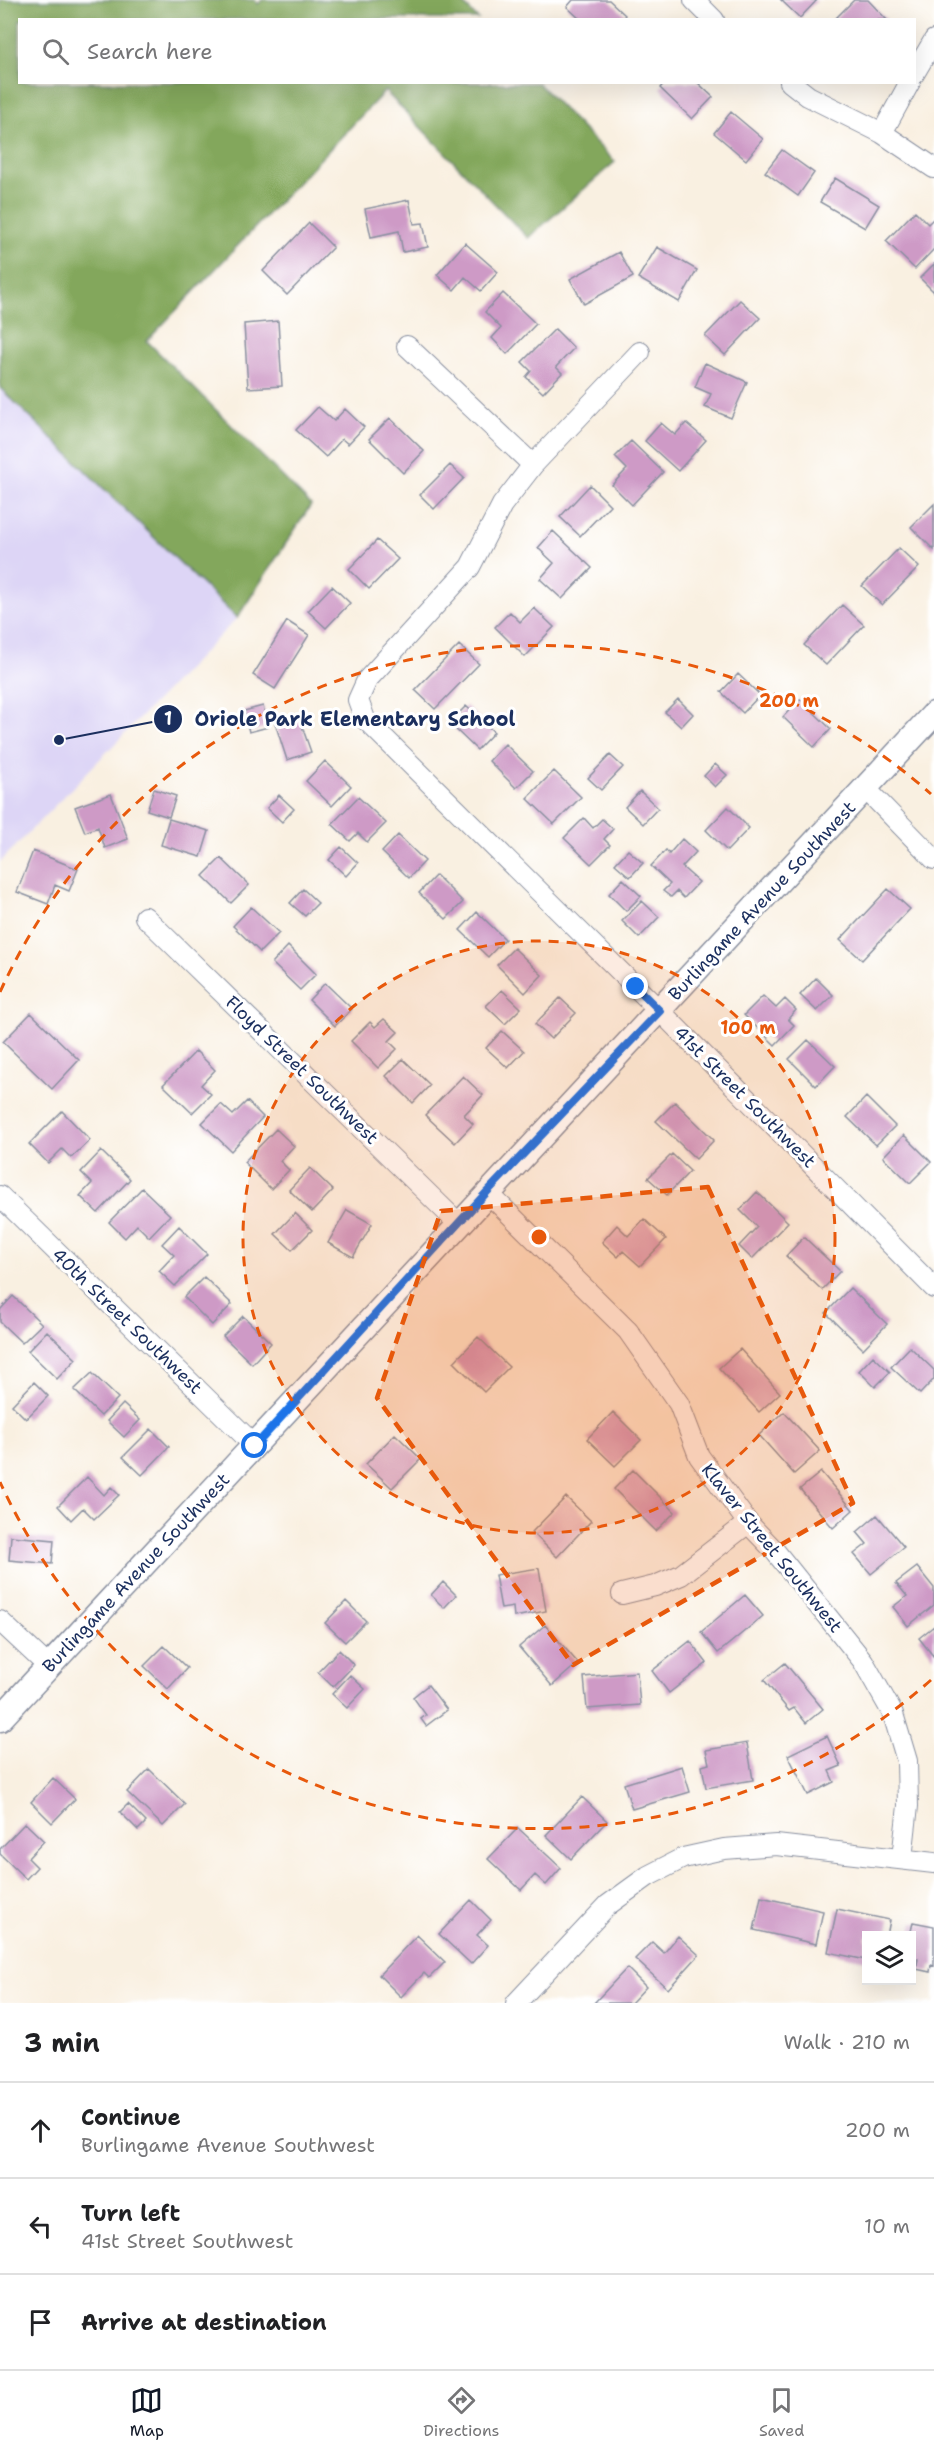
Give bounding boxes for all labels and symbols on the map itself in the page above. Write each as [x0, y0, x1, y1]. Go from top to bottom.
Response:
text: 200 m [759, 689, 820, 713]
callout: Oriole Park Elementary School [153, 700, 528, 738]
text: Oriole Park Elementary School [195, 706, 515, 732]
text: 1 [164, 707, 172, 731]
street label: Burlingame Avenue Southwest [663, 796, 861, 1006]
route end [622, 973, 648, 999]
street label: Floyd Street Southwest [220, 991, 384, 1149]
text: 100 m [720, 1016, 776, 1040]
street label: 41st Street Southwest [669, 1021, 821, 1173]
centre of rings [529, 1227, 549, 1247]
street label: 40th Street Southwest [47, 1243, 207, 1399]
route start [241, 1432, 267, 1458]
street label: Klaver Street Southwest [696, 1458, 848, 1638]
street label: Burlingame Avenue Southwest [37, 1468, 235, 1678]

